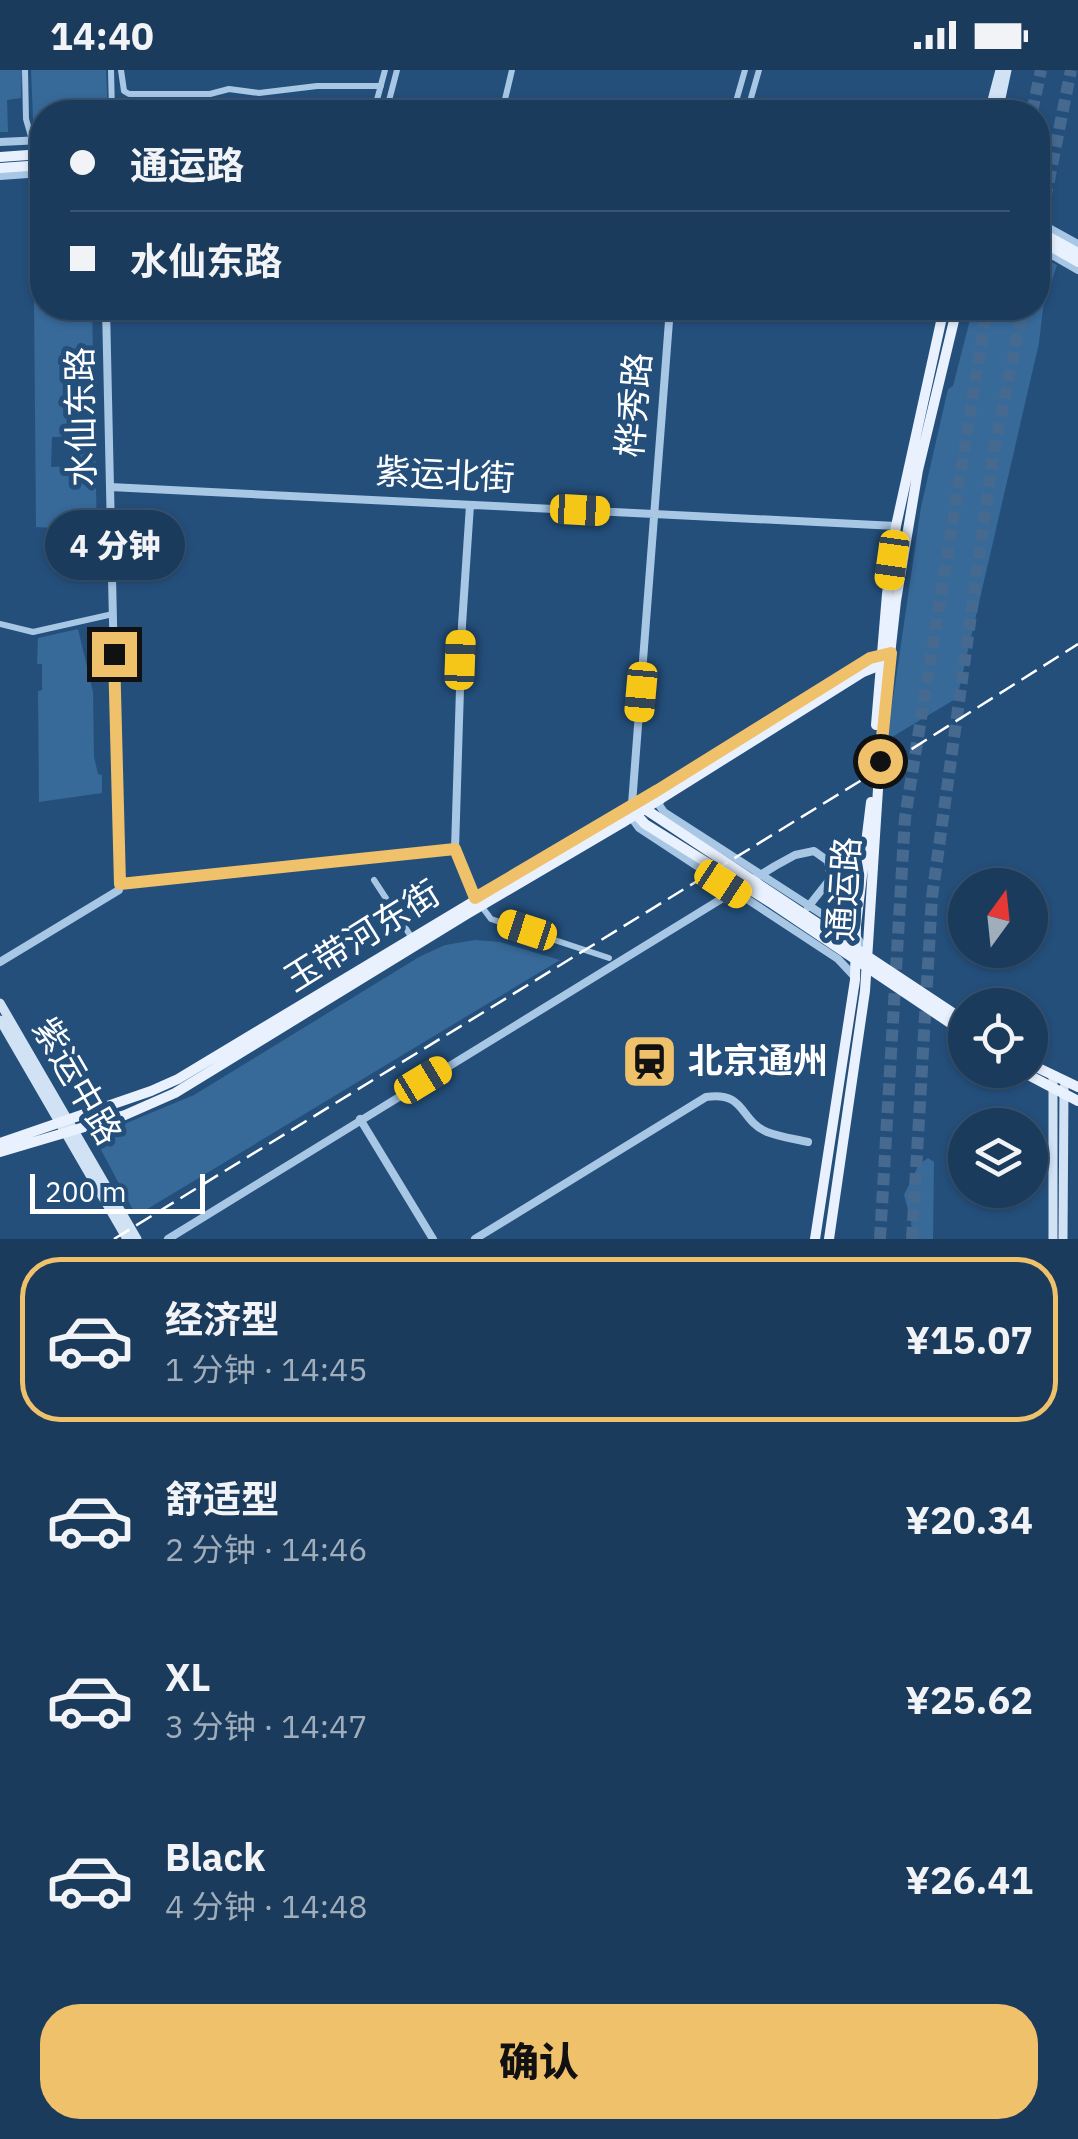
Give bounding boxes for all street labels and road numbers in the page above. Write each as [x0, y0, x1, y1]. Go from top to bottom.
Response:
street label: 水仙东路 [56, 347, 104, 487]
street label: 桦秀路 [606, 351, 660, 459]
street label: 紫运北街 [374, 447, 516, 501]
street label: 通运路 [816, 835, 870, 943]
street label: 玉带河东街 [275, 869, 448, 1001]
street label: 紫运中路 [23, 1008, 133, 1153]

